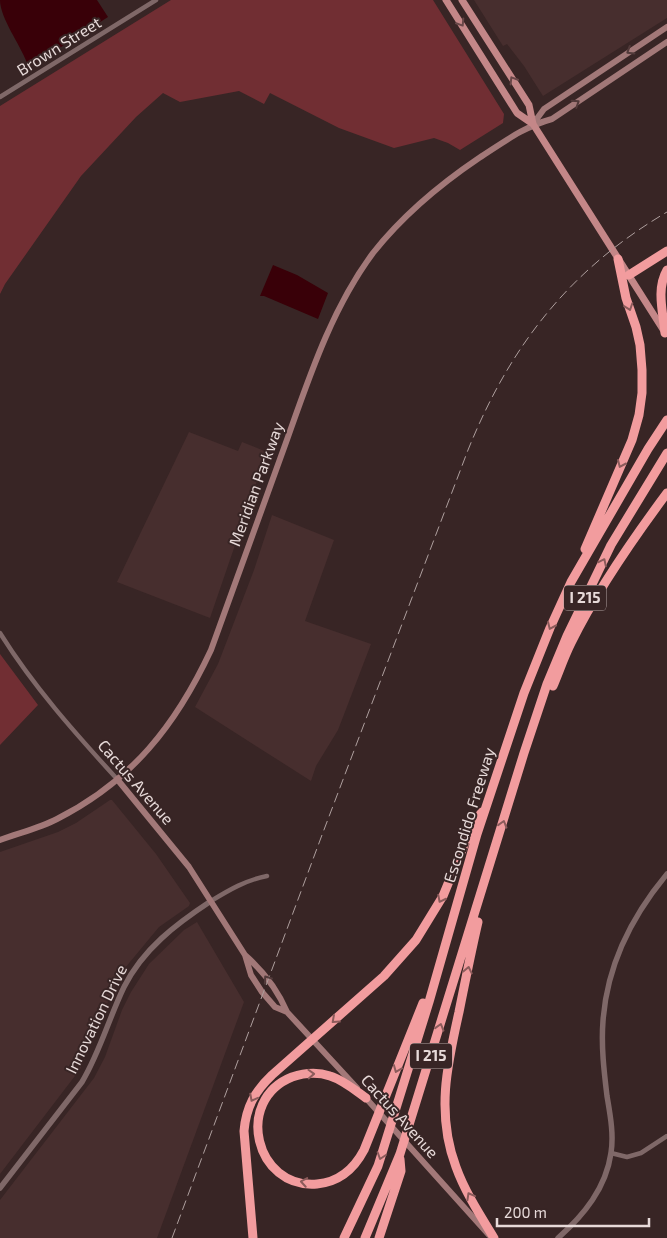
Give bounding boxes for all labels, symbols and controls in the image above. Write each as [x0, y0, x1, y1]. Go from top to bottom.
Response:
street label: Brown Street [13, 12, 104, 79]
one-way arrow [454, 18, 464, 27]
one-way arrow [626, 45, 636, 54]
one-way arrow [510, 77, 519, 86]
one-way arrow [570, 100, 580, 109]
one-way arrow [624, 302, 634, 310]
street label: Meridian Parkway [224, 419, 287, 549]
one-way arrow [617, 459, 628, 468]
one-way arrow [597, 558, 607, 567]
road number: I 215 [564, 586, 606, 610]
one-way arrow [546, 621, 557, 630]
street label: Cactus Avenue [94, 735, 178, 828]
street label: Escondido Freeway [439, 745, 498, 885]
one-way arrow [497, 820, 507, 828]
one-way arrow [438, 894, 448, 903]
street label: Innovation Drive [61, 961, 130, 1076]
one-way arrow [462, 965, 472, 974]
one-way arrow [264, 975, 273, 985]
one-way arrow [331, 1014, 340, 1023]
one-way arrow [434, 1024, 444, 1032]
road number: I 215 [410, 1044, 452, 1068]
one-way arrow [393, 1064, 403, 1073]
one-way arrow [307, 1069, 315, 1080]
street label: Cactus Avenue [358, 1070, 443, 1161]
one-way arrow [249, 1092, 259, 1101]
one-way arrow [377, 1151, 387, 1159]
one-way arrow [299, 1178, 308, 1188]
one-way arrow [466, 1192, 476, 1201]
scale bar [497, 1196, 650, 1228]
text: 200 m [504, 1203, 547, 1221]

